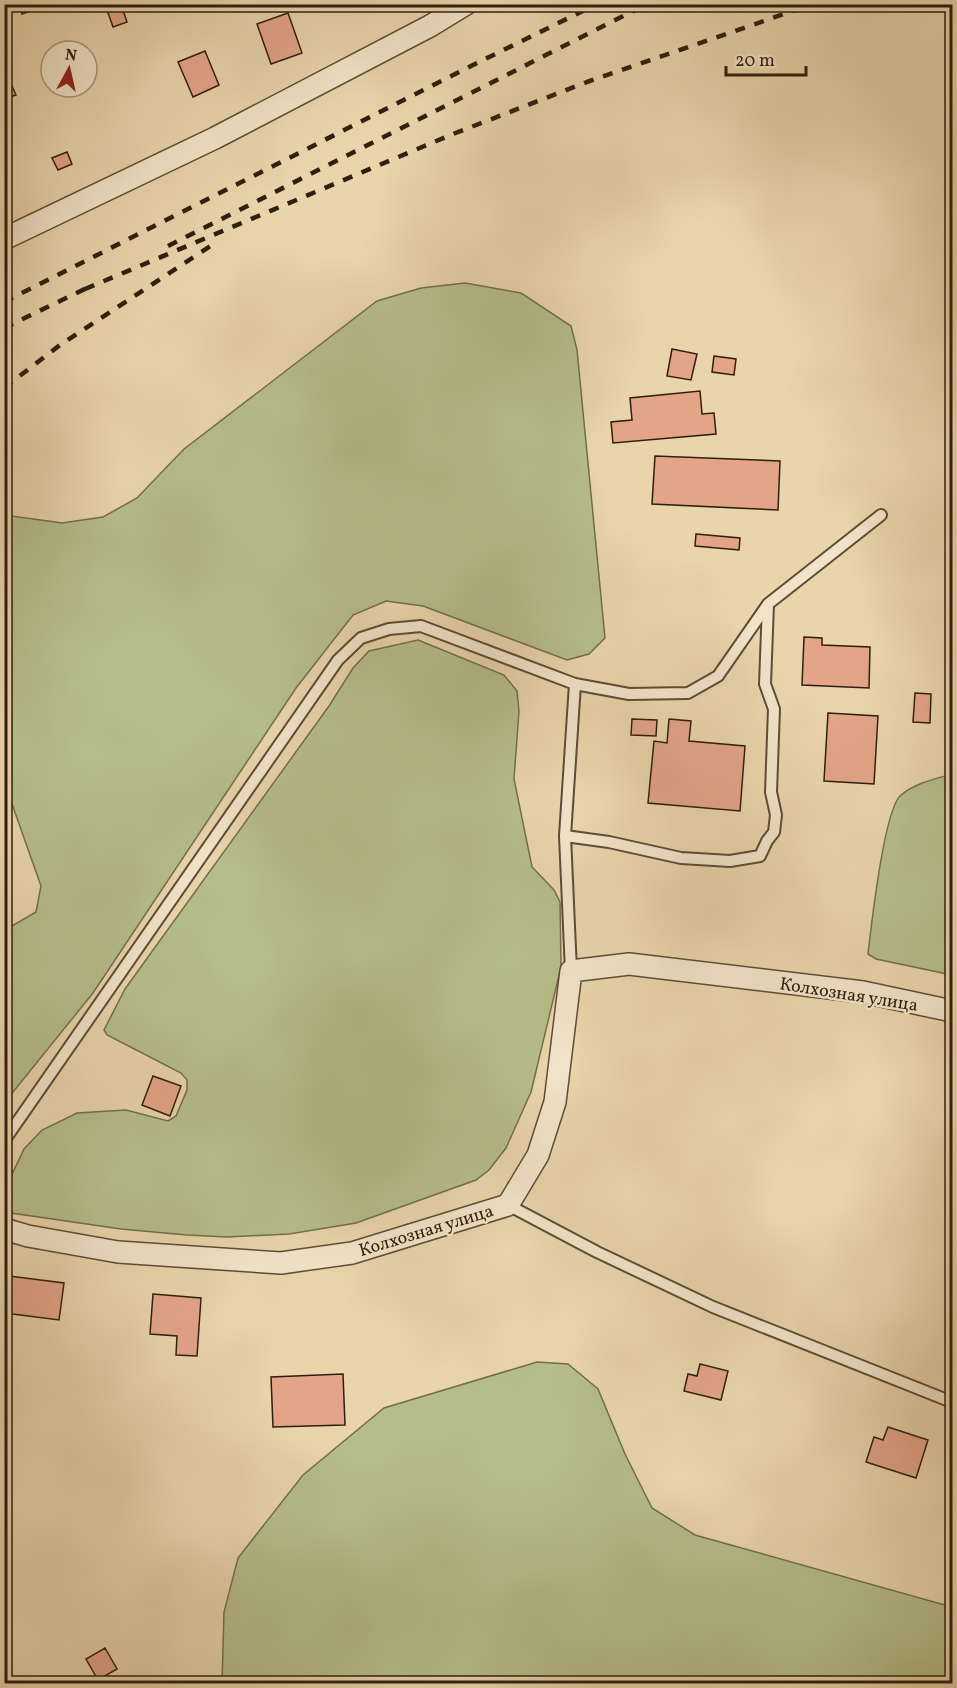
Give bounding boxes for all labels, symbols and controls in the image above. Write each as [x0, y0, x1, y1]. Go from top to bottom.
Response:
north arrow [39, 39, 99, 99]
scale bar [726, 39, 806, 77]
text: N [64, 44, 78, 68]
text: 20 m [735, 49, 775, 74]
street label: Колхозная улица [778, 972, 920, 1019]
street label: Колхозная улица [356, 1199, 497, 1264]

